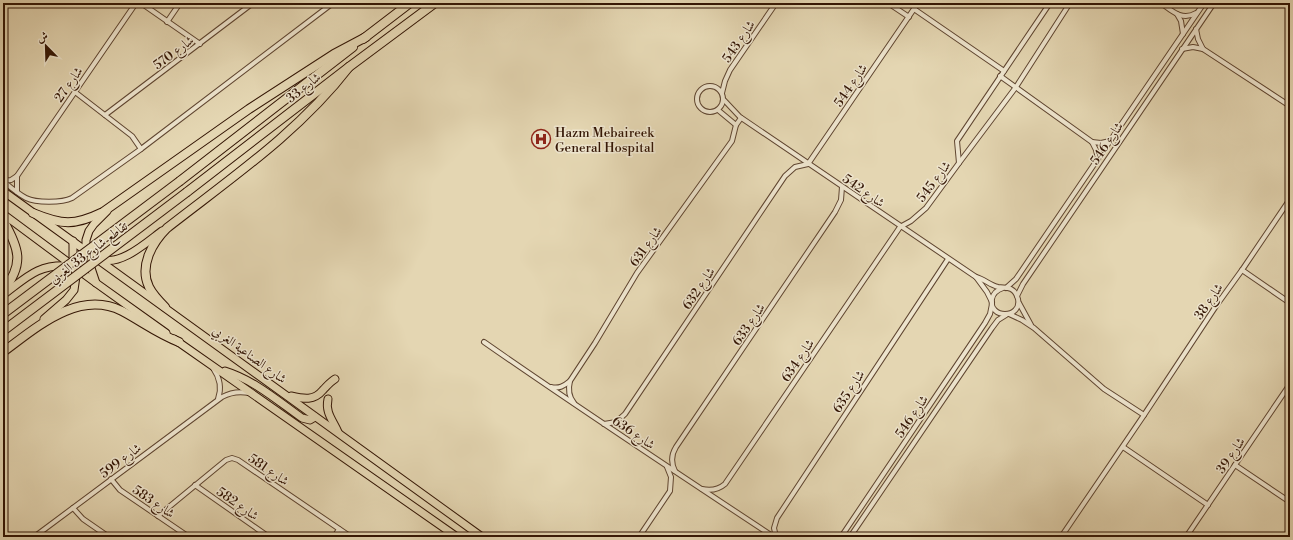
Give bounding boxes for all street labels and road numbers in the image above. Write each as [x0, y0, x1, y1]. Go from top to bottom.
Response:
street label: شارع 543 [719, 17, 761, 67]
street label: شارع 570 [150, 32, 199, 76]
street label: شارع 544 [831, 61, 873, 112]
street label: شارع 27 [51, 64, 89, 107]
street label: شارع 33 [283, 69, 326, 109]
street label: شارع 546 [1087, 119, 1129, 170]
street label: شارع 545 [913, 158, 957, 207]
street label: شارع 542 [838, 171, 888, 214]
street label: تقاطع شارع 33 الغربي [46, 218, 134, 291]
street label: شارع 631 [626, 223, 668, 272]
street label: شارع 632 [679, 264, 721, 314]
street label: شارع 38 [1191, 280, 1229, 324]
street label: شارع 633 [729, 300, 771, 350]
street label: شارع الصناعية الغربي [207, 323, 290, 390]
street label: شارع 634 [778, 336, 820, 387]
street label: شارع 635 [829, 367, 871, 417]
street label: شارع 546 [892, 392, 934, 443]
street label: شارع 636 [607, 413, 658, 455]
street label: شارع 39 [1213, 434, 1251, 478]
street label: شارع 599 [97, 440, 146, 484]
street label: شارع 581 [243, 450, 292, 492]
street label: شارع 583 [128, 482, 178, 524]
street label: شارع 582 [212, 484, 262, 527]

